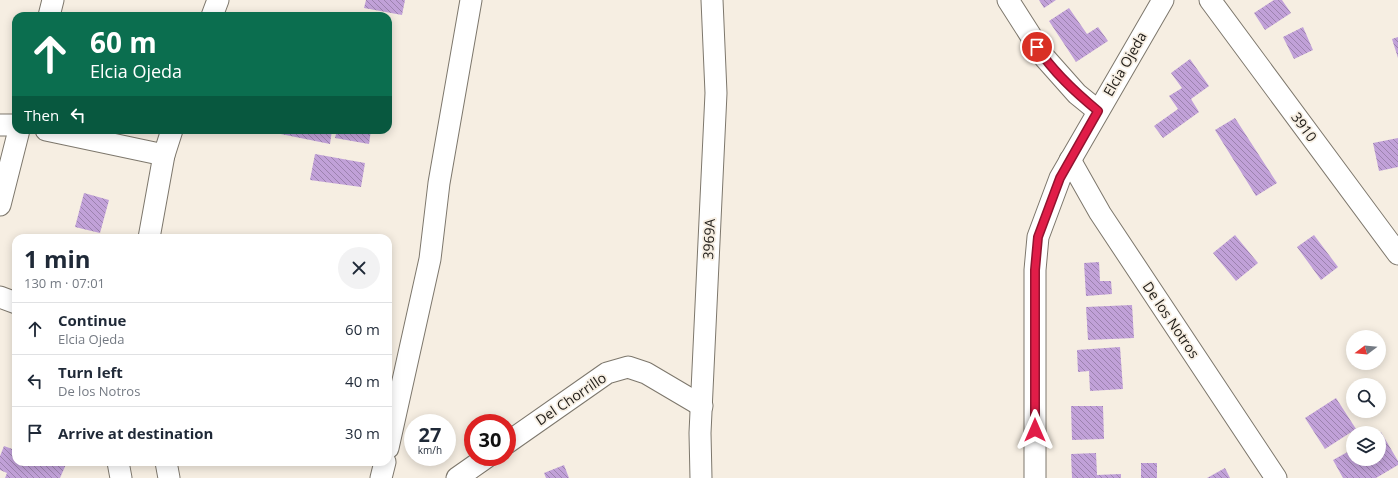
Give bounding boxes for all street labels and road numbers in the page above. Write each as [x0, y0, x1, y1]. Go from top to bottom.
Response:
street label: Elcia Ojeda [1098, 28, 1151, 100]
street label: 3910 [1287, 108, 1322, 145]
street label: 3969A [698, 218, 719, 260]
street label: De los Notros [1139, 278, 1204, 362]
street label: Del Chorrillo [532, 368, 610, 429]

